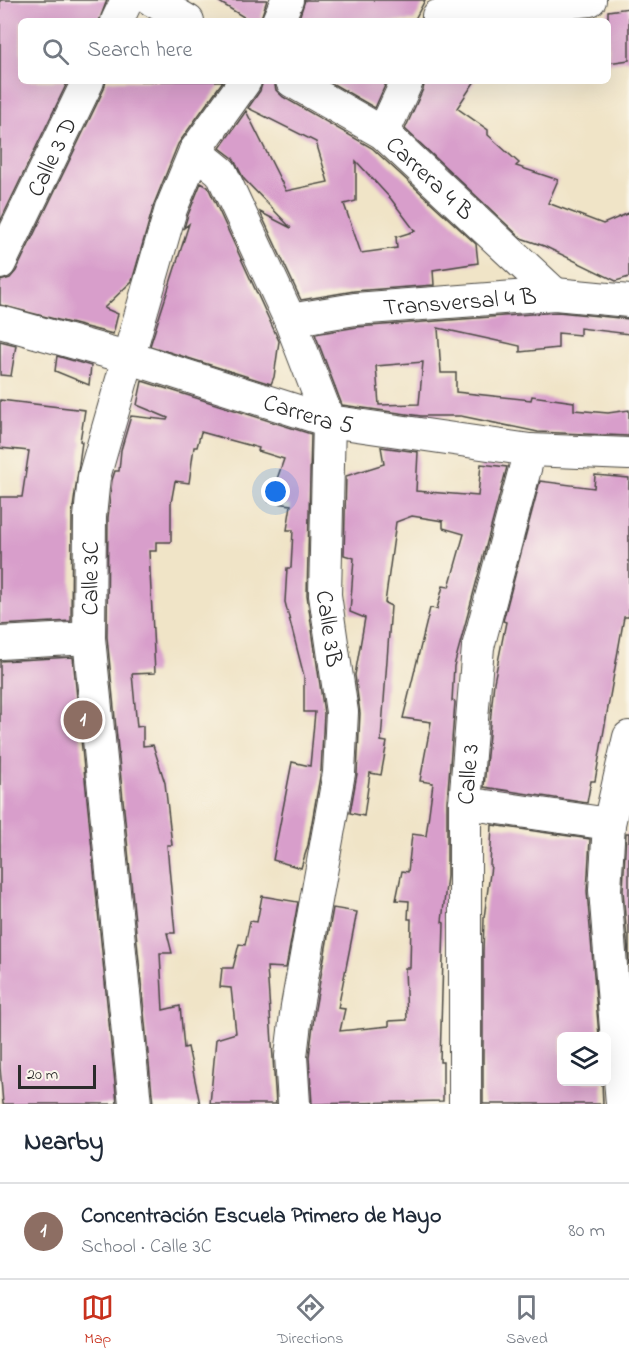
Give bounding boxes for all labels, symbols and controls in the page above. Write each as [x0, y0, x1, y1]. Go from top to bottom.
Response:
search box [18, 18, 611, 84]
icon: search [39, 35, 72, 68]
text: Search here [87, 35, 192, 67]
street label: Calle 3 D [19, 112, 88, 204]
street label: Carrera 4 B [377, 129, 481, 230]
street label: Transversal 4 B [382, 280, 538, 327]
street label: Carrera 5 [258, 386, 356, 444]
your location [261, 477, 290, 506]
street label: Calle 3C [74, 541, 110, 615]
street label: Calle 3B [305, 588, 350, 670]
pin: 1 [64, 698, 103, 742]
street label: Calle 3 [450, 742, 490, 806]
map controls [557, 1032, 611, 1086]
button: layers [557, 1032, 611, 1086]
scale bar [18, 1062, 96, 1090]
text: 20 m [27, 1063, 58, 1087]
text: Nearby [24, 1124, 103, 1162]
text: Concentración Escuela Primero de Mayo [81, 1201, 441, 1233]
text: 1 [40, 1217, 47, 1246]
text: 80 m [568, 1217, 605, 1246]
text: School · Calle 3C [81, 1233, 212, 1262]
tab: Map [81, 1291, 114, 1351]
tab: Directions [277, 1291, 343, 1351]
tab: Saved [506, 1291, 548, 1351]

